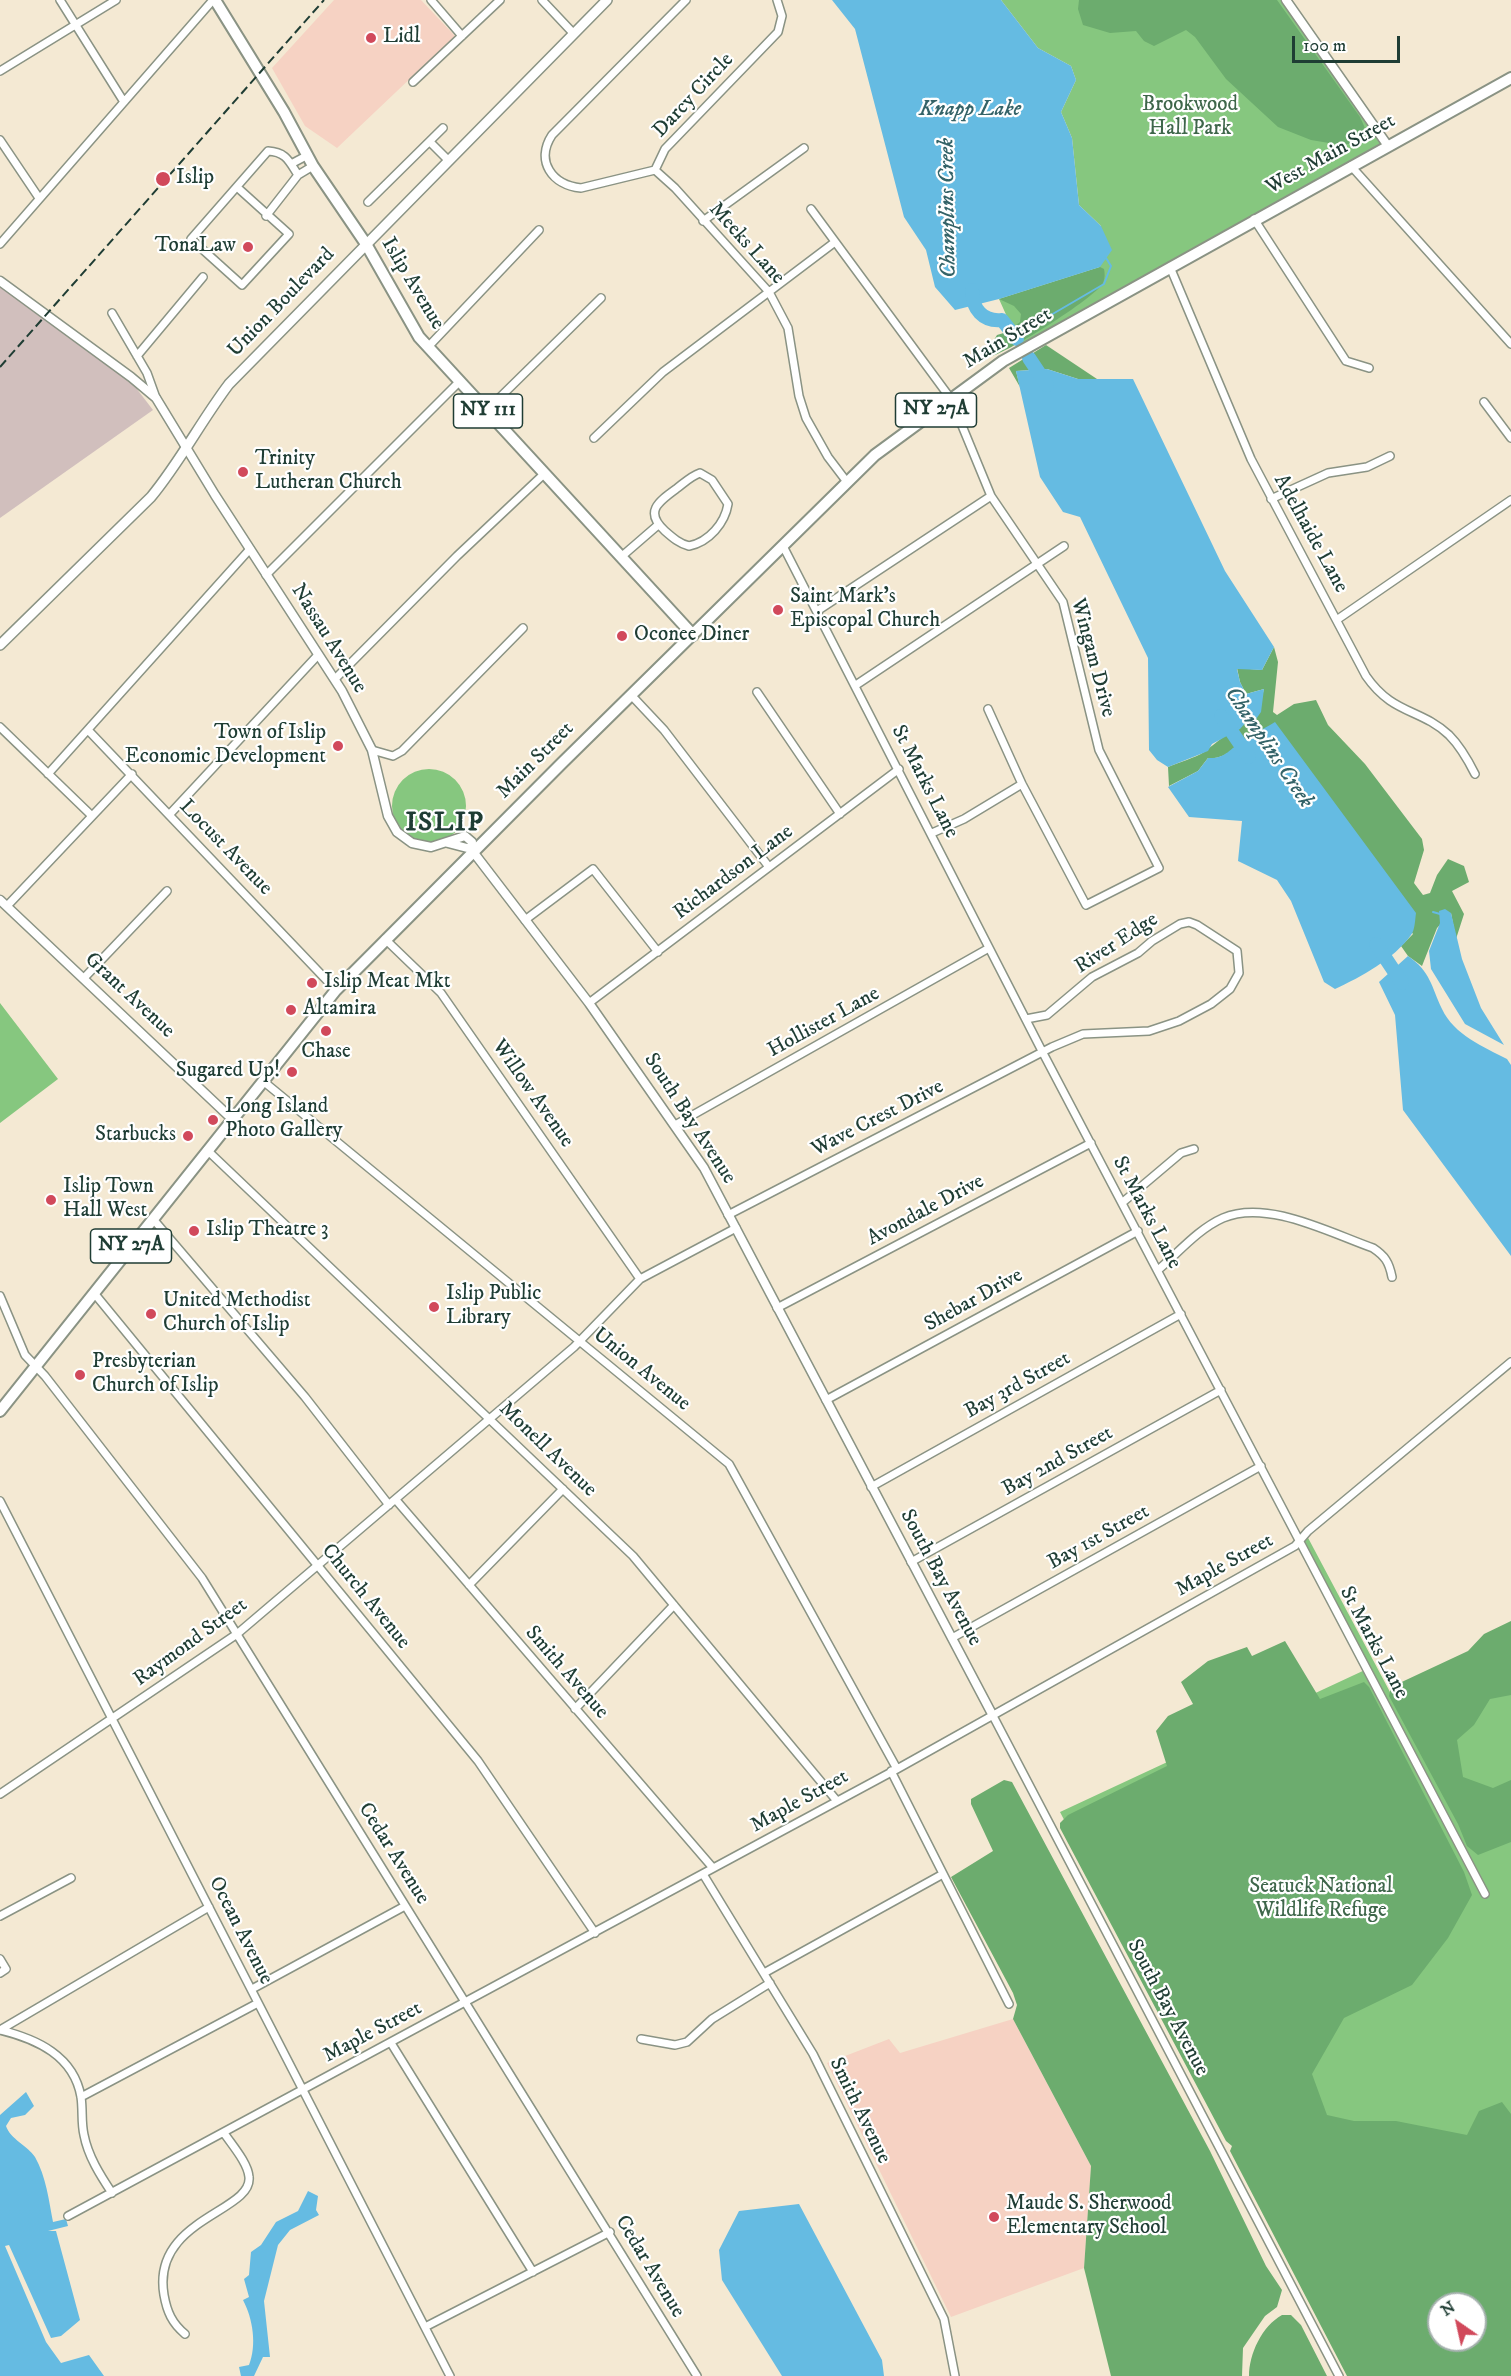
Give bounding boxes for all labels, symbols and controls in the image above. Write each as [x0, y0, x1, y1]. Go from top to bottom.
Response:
scale bar [1295, 24, 1403, 62]
place label: Lidl [383, 25, 420, 51]
marker: Lidl [364, 31, 378, 45]
text: 100 m [1303, 35, 1346, 57]
street label: Darcy Circle [648, 48, 740, 144]
park label: Brookwood Hall Park [1142, 93, 1238, 143]
water label: Knapp Lake [919, 97, 1021, 123]
street label: West Main Street [1262, 109, 1400, 201]
water label: Champlins Creek [935, 138, 963, 278]
place label: Islip [176, 166, 214, 192]
marker: Islip [154, 170, 172, 188]
street label: Meeks Lane [703, 198, 789, 290]
street label: Islip Avenue [375, 233, 449, 335]
place label: TonaLaw [155, 234, 236, 260]
marker: TonaLaw [241, 240, 255, 254]
street label: Union Boulevard [223, 243, 341, 363]
street label: Main Street [959, 303, 1057, 375]
road number: NY 27A [896, 393, 976, 427]
road number: NY 111 [454, 394, 522, 428]
place label: Trinity Lutheran Church [255, 447, 402, 497]
marker: Trinity Lutheran Church [236, 465, 250, 479]
street label: Adelhaide Lane [1267, 470, 1353, 598]
street label: Nassau Avenue [285, 580, 371, 698]
place label: Saint Mark's Episcopal Church [790, 585, 940, 635]
street label: Wingam Drive [1064, 596, 1120, 720]
marker: Saint Mark's Episcopal Church [771, 603, 785, 617]
place label: Oconee Diner [634, 623, 749, 649]
marker: Oconee Diner [615, 629, 629, 643]
water label: Champlins Creek [1218, 682, 1318, 814]
street label: Main Street [492, 717, 580, 805]
place label: Town of Islip Economic Development [125, 721, 326, 771]
street label: St Marks Lane [885, 721, 963, 843]
marker: Town of Islip Economic Development [331, 739, 345, 753]
street label: Locust Avenue [173, 795, 277, 901]
district label: ISLIP [405, 808, 485, 840]
street label: Richardson Lane [669, 820, 799, 926]
street label: River Edge [1071, 908, 1163, 980]
street label: Grant Avenue [79, 948, 179, 1044]
place label: Islip Meat Mkt [324, 970, 450, 996]
marker: Islip Meat Mkt [305, 976, 319, 990]
street label: Hollister Lane [764, 982, 884, 1064]
place label: Altamira [303, 997, 376, 1023]
marker: Altamira [284, 1003, 298, 1017]
marker: Chase [319, 1024, 333, 1038]
street label: Willow Avenue [486, 1035, 578, 1153]
place label: Chase [301, 1040, 351, 1066]
street label: South Bay Avenue [637, 1049, 741, 1189]
place label: Sugared Up! [176, 1059, 280, 1085]
marker: Sugared Up! [285, 1065, 299, 1079]
street label: Wave Crest Drive [808, 1075, 948, 1163]
place label: Long Island Photo Gallery [225, 1095, 342, 1145]
marker: Long Island Photo Gallery [206, 1113, 220, 1127]
place label: Starbucks [95, 1123, 176, 1149]
marker: Starbucks [181, 1129, 195, 1143]
street label: St Marks Lane [1106, 1153, 1186, 1273]
street label: Avondale Drive [863, 1170, 989, 1252]
place label: Islip Town Hall West [63, 1175, 154, 1225]
marker: Islip Town Hall West [44, 1193, 58, 1207]
place label: Islip Theatre 3 [206, 1218, 328, 1244]
marker: Islip Theatre 3 [187, 1224, 201, 1238]
road number: NY 27A [90, 1229, 172, 1263]
street label: Shebar Drive [920, 1264, 1028, 1338]
place label: Islip Public Library [446, 1282, 541, 1332]
place label: United Methodist Church of Islip [163, 1289, 311, 1339]
marker: Islip Public Library [427, 1300, 441, 1314]
marker: United Methodist Church of Islip [144, 1307, 158, 1321]
street label: Union Avenue [587, 1323, 695, 1417]
street label: Bay 3rd Street [961, 1347, 1075, 1425]
place label: Presbyterian Church of Islip [92, 1350, 219, 1400]
marker: Presbyterian Church of Islip [73, 1368, 87, 1382]
street label: Monell Avenue [493, 1397, 601, 1503]
street label: Bay 2nd Street [998, 1421, 1118, 1503]
street label: Bay 1st Street [1044, 1500, 1154, 1576]
street label: South Bay Avenue [893, 1506, 987, 1650]
street label: Maple Street [1172, 1529, 1278, 1603]
street label: Church Avenue [315, 1539, 415, 1655]
street label: St Marks Lane [1333, 1583, 1413, 1703]
street label: Raymond Street [129, 1593, 253, 1693]
street label: Smith Avenue [519, 1621, 613, 1725]
street label: Maple Street [747, 1765, 853, 1839]
street label: Cedar Avenue [352, 1799, 434, 1909]
street label: Ocean Avenue [202, 1873, 278, 1989]
park label: Seatuck National Wildlife Refuge [1249, 1875, 1393, 1925]
street label: South Bay Avenue [1120, 1936, 1214, 2080]
street label: Maple Street [320, 1997, 426, 2069]
street label: Smith Avenue [822, 2054, 896, 2168]
place label: Maude S. Sherwood Elementary School [1006, 2192, 1171, 2242]
marker: Maude S. Sherwood Elementary School [987, 2210, 1001, 2224]
street label: Cedar Avenue [609, 2211, 689, 2323]
north arrow [1427, 2292, 1487, 2352]
text: N [1437, 2297, 1459, 2321]

